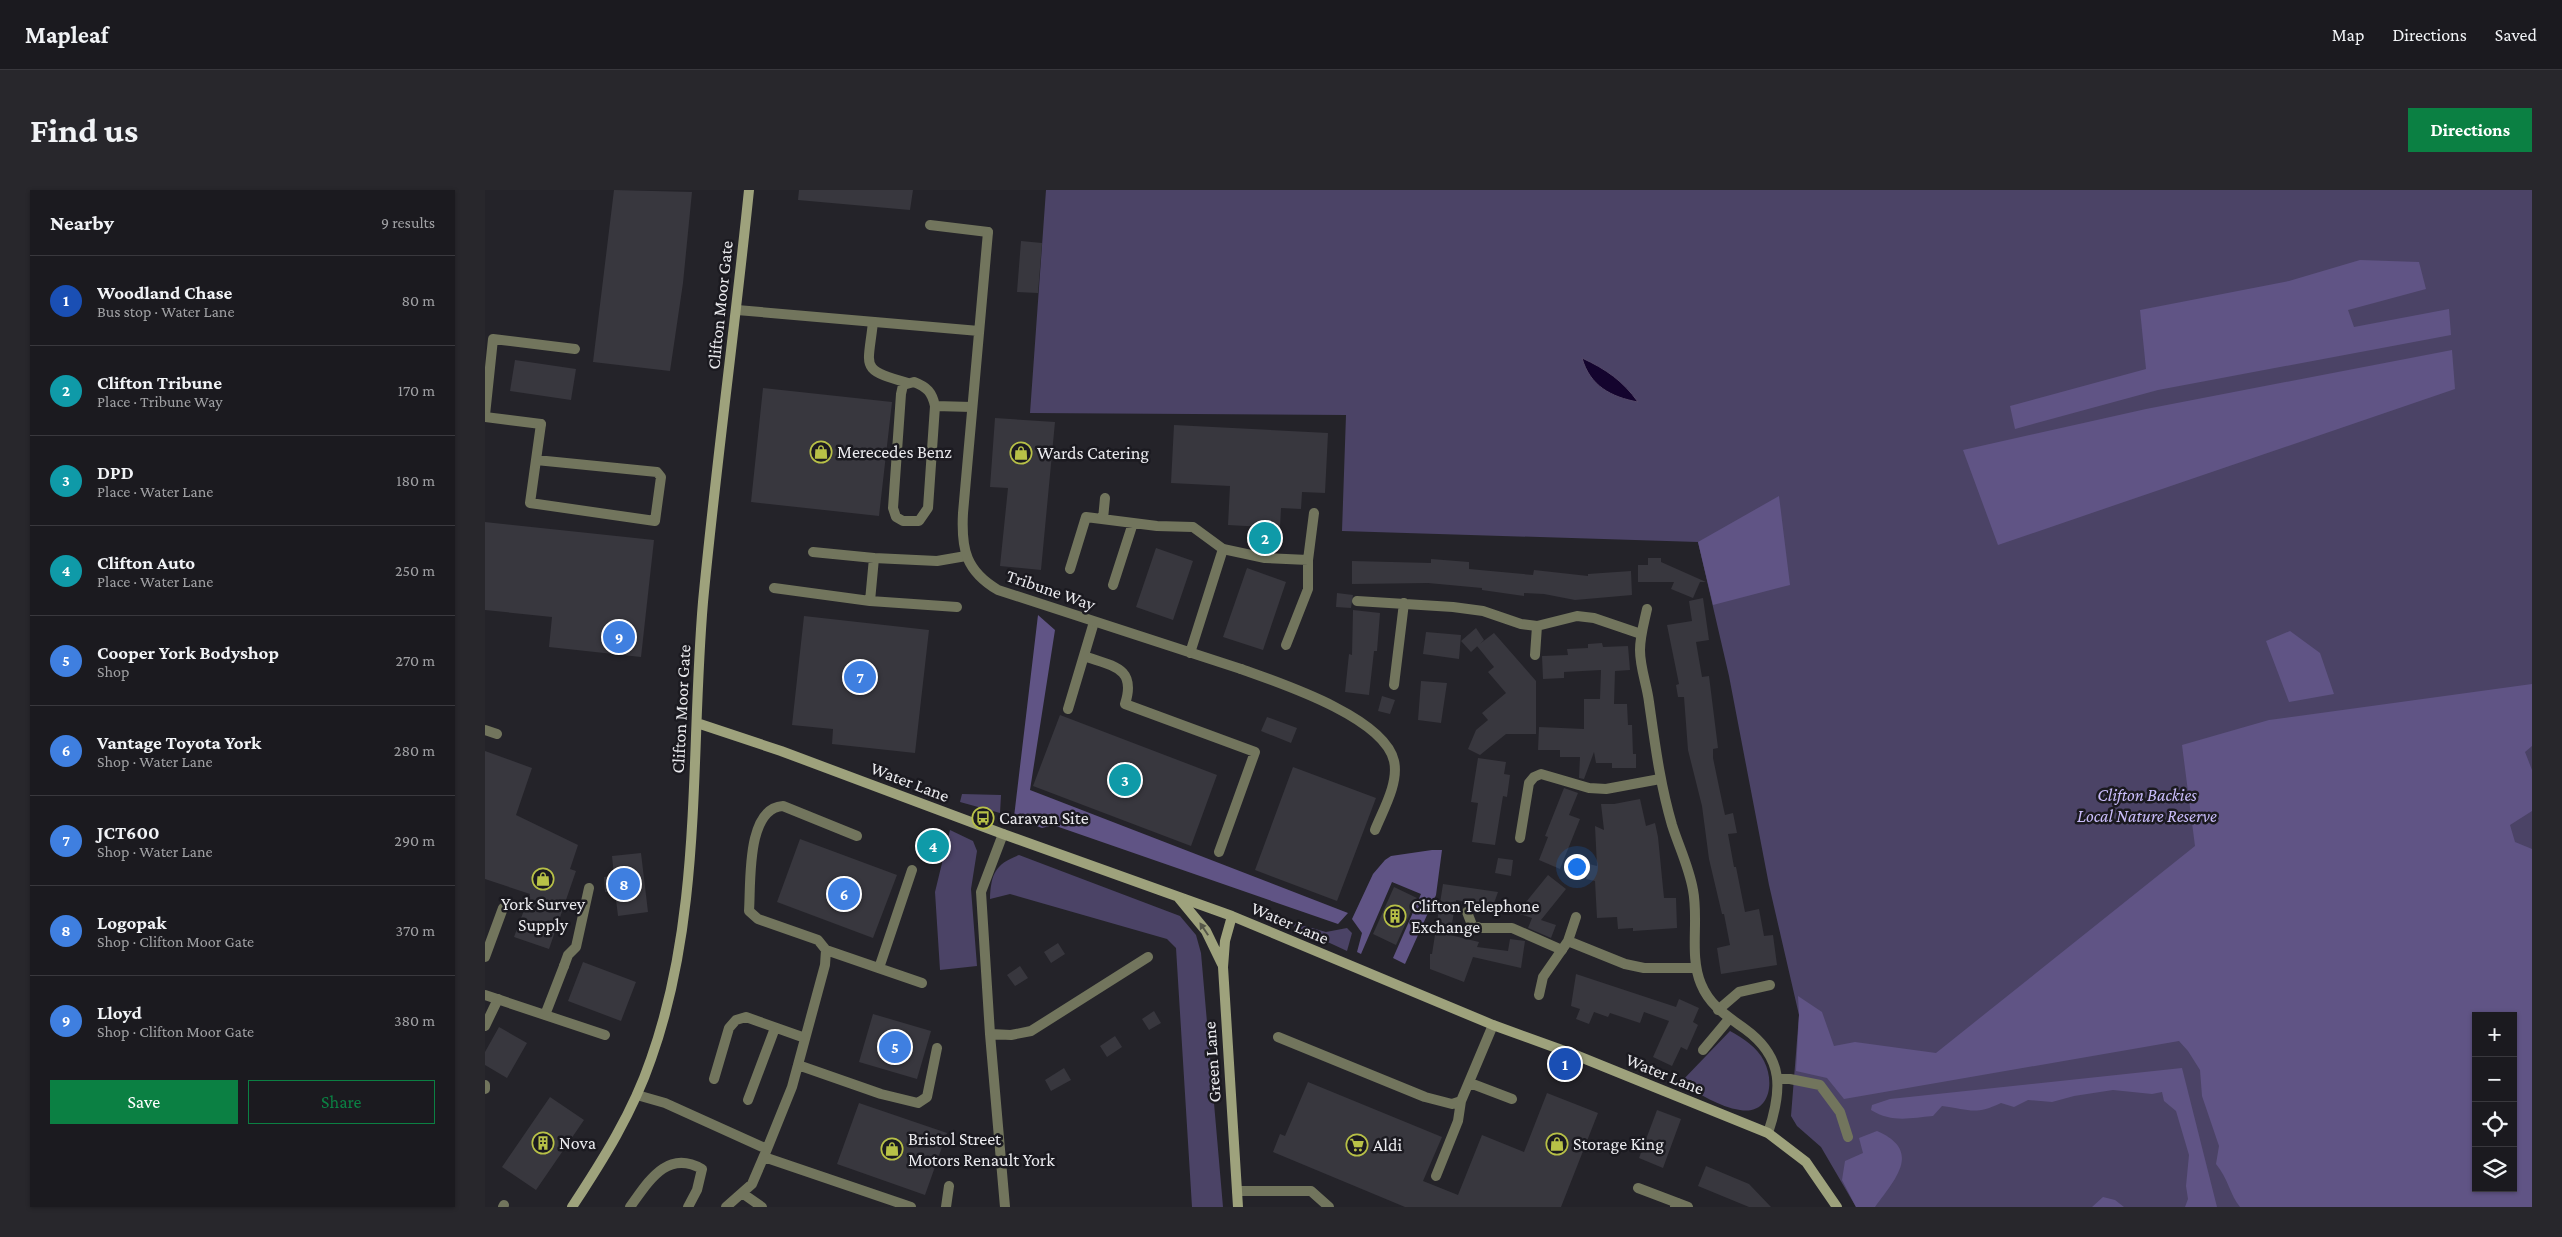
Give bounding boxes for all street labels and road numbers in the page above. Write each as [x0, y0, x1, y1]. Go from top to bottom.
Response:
street label: Clifton Moor Gate [703, 240, 737, 370]
street label: Tribune Way [1004, 565, 1099, 615]
street label: Clifton Moor Gate [668, 644, 694, 774]
street label: Water Lane [868, 758, 952, 806]
street label: Water Lane [1248, 898, 1332, 948]
street label: Green Lane [1199, 1021, 1225, 1103]
street label: Water Lane [1623, 1049, 1707, 1099]

